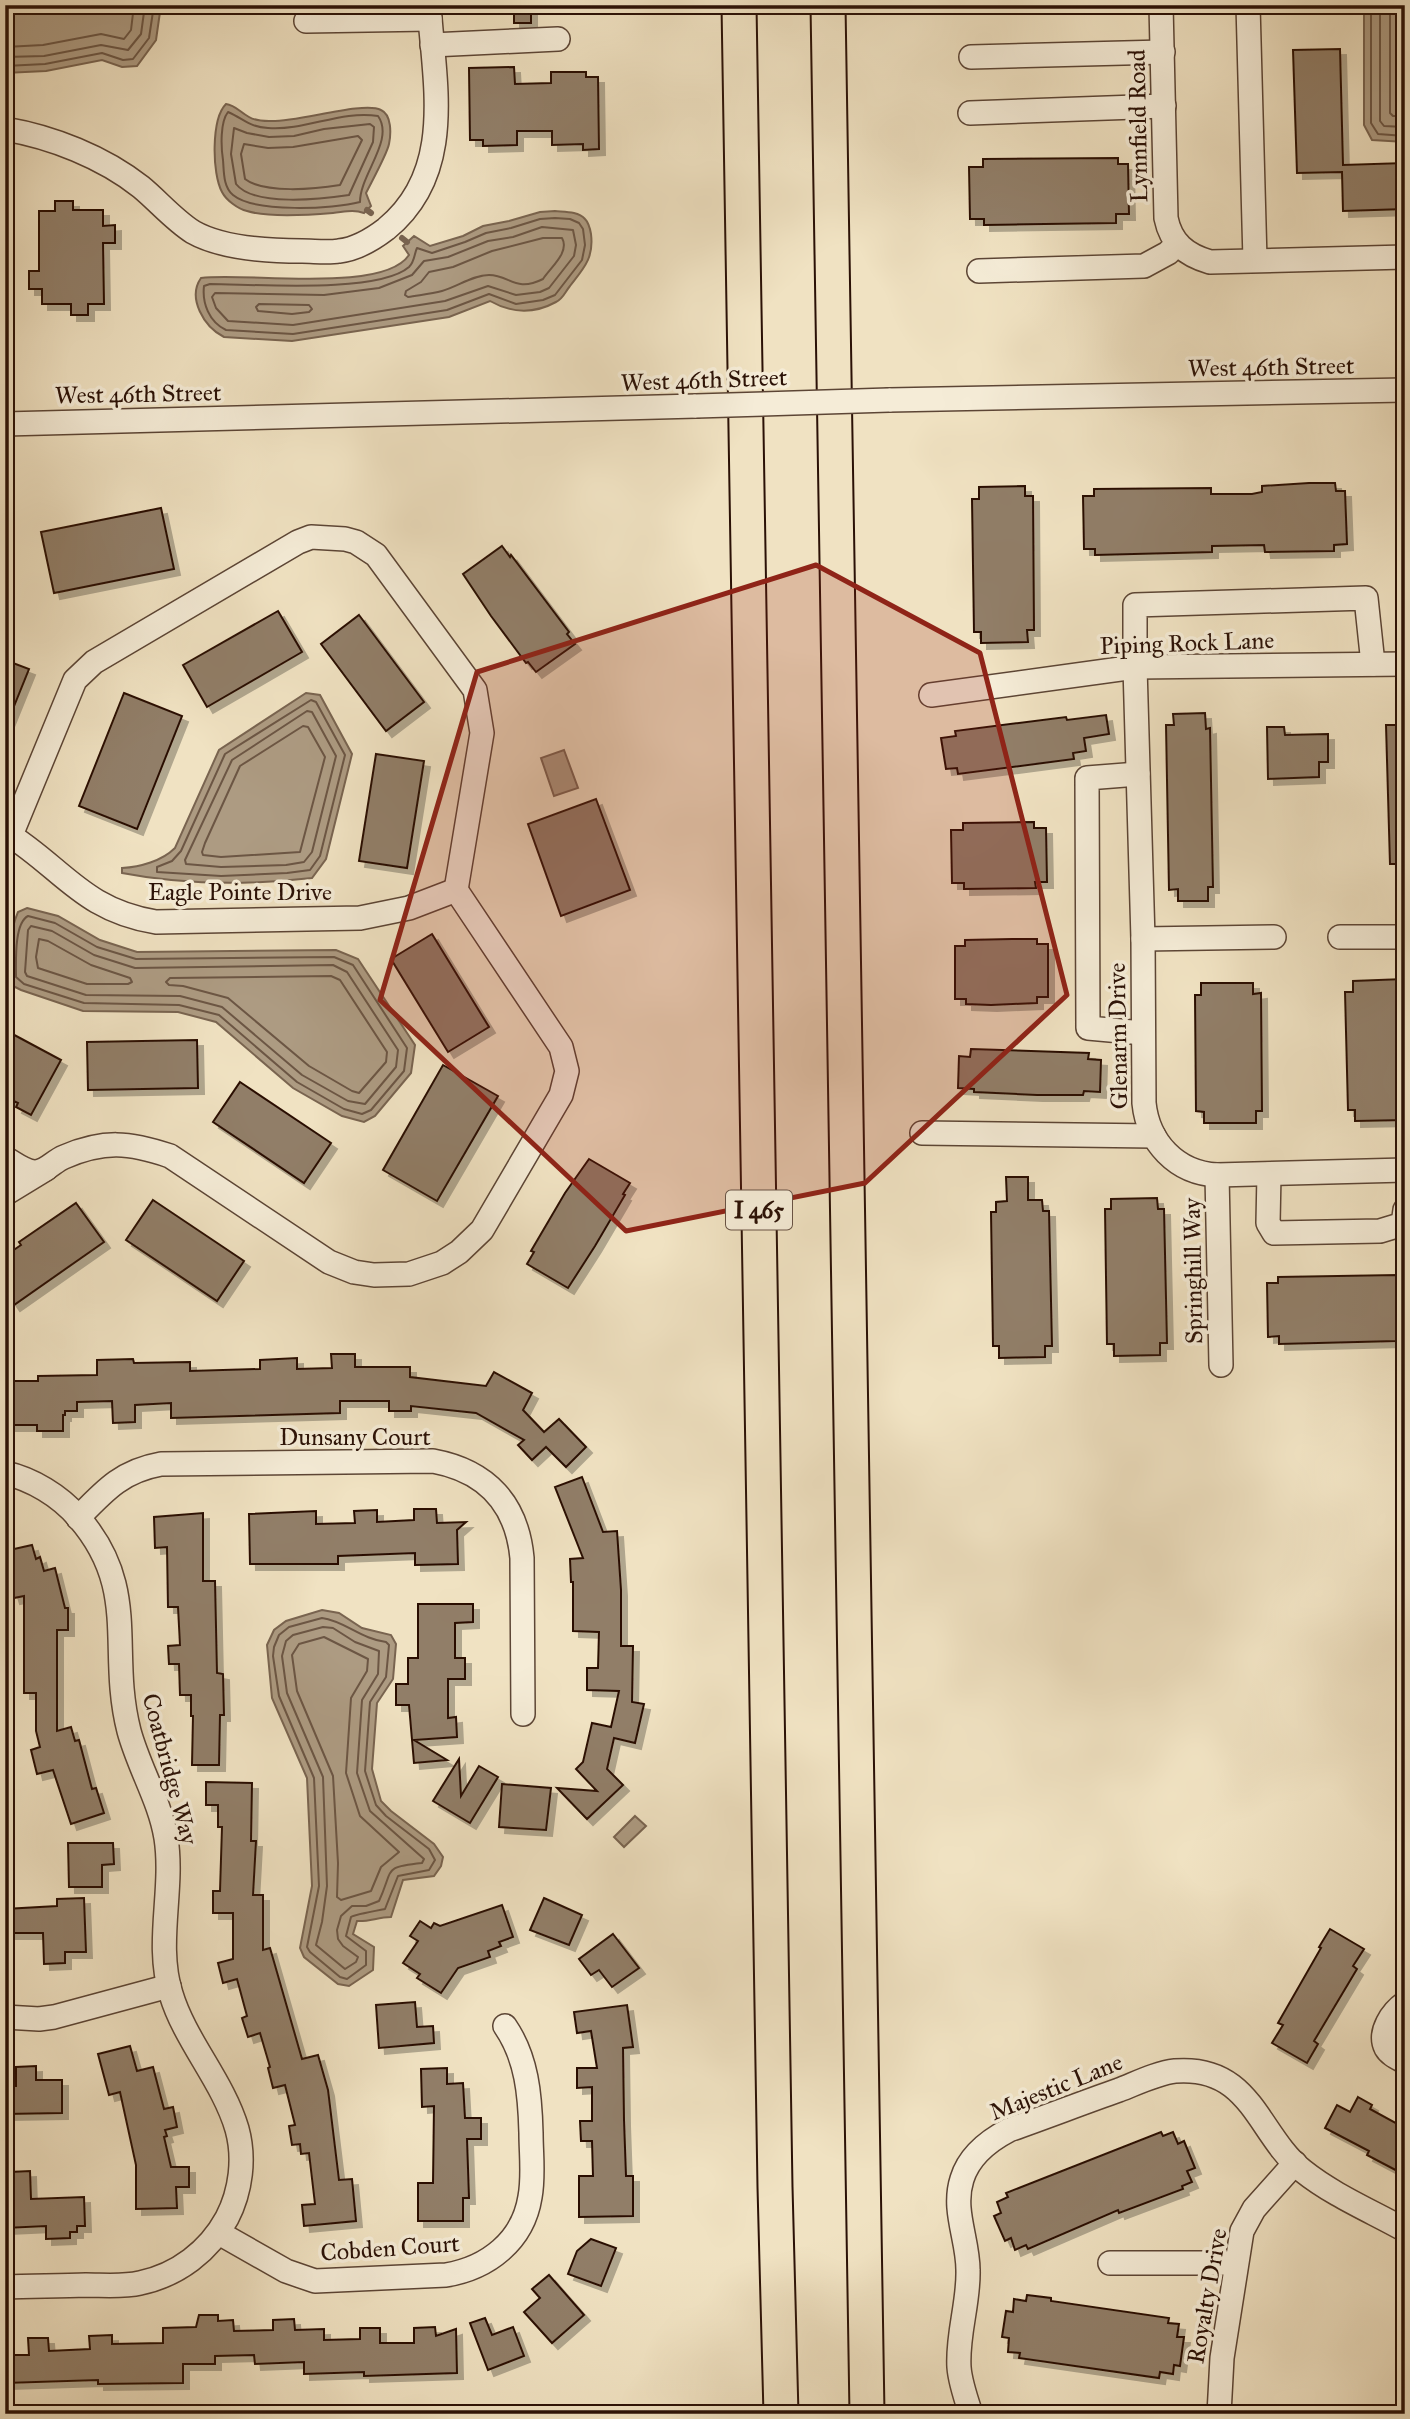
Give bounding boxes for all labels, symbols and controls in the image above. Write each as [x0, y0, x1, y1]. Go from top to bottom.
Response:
street label: Lynnfield Road [1122, 49, 1154, 203]
street label: West 46th Street [1187, 351, 1355, 383]
street label: West 46th Street [620, 362, 788, 398]
street label: West 46th Street [54, 378, 222, 410]
street label: Piping Rock Lane [1099, 625, 1275, 661]
street label: Eagle Pointe Drive [148, 877, 332, 907]
street label: Glenarm Drive [1102, 962, 1134, 1110]
road number: I 465 [726, 1190, 792, 1230]
street label: Springhill Way [1177, 1197, 1209, 1344]
street label: Dunsany Court [279, 1422, 431, 1452]
street label: Coatbridge Way [135, 1690, 205, 1849]
street label: Majestic Lane [985, 2047, 1127, 2127]
street label: Royalty Drive [1180, 2226, 1234, 2366]
street label: Cobden Court [319, 2228, 461, 2268]

